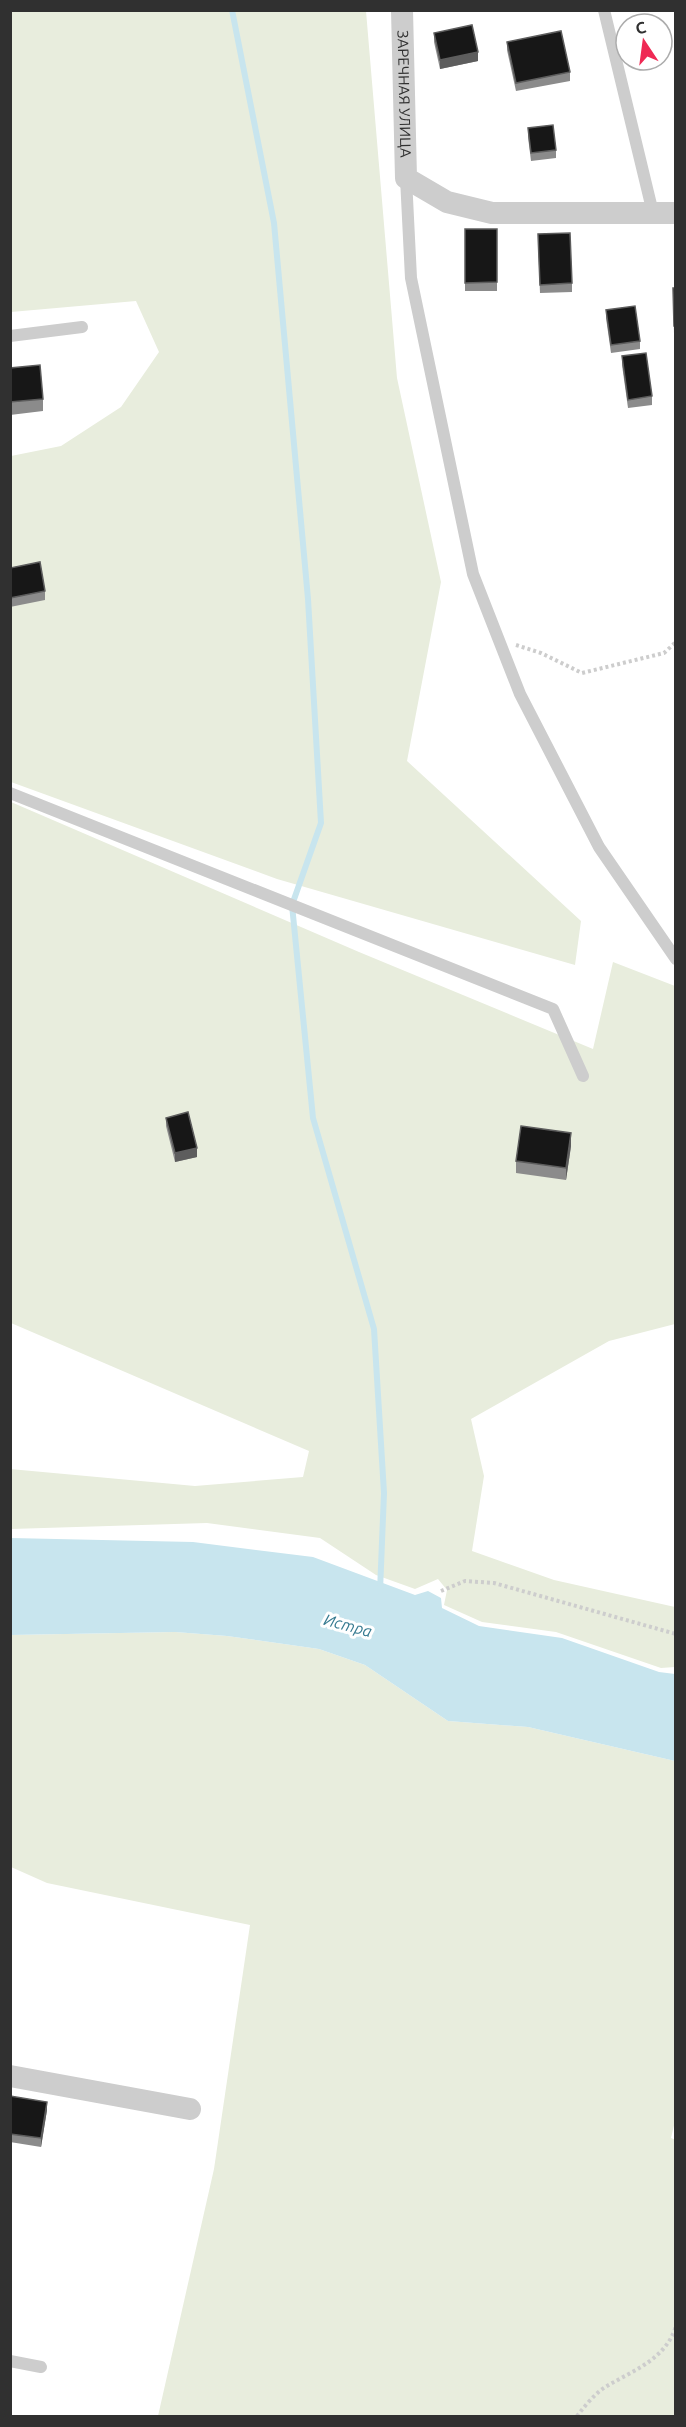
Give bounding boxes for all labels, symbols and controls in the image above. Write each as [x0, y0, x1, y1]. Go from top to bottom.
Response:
north arrow [614, 12, 674, 72]
text: С [634, 17, 648, 37]
street label: ЗАРЕЧНАЯ УЛИЦА [394, 30, 415, 158]
water label: Истра [322, 1610, 374, 1640]

